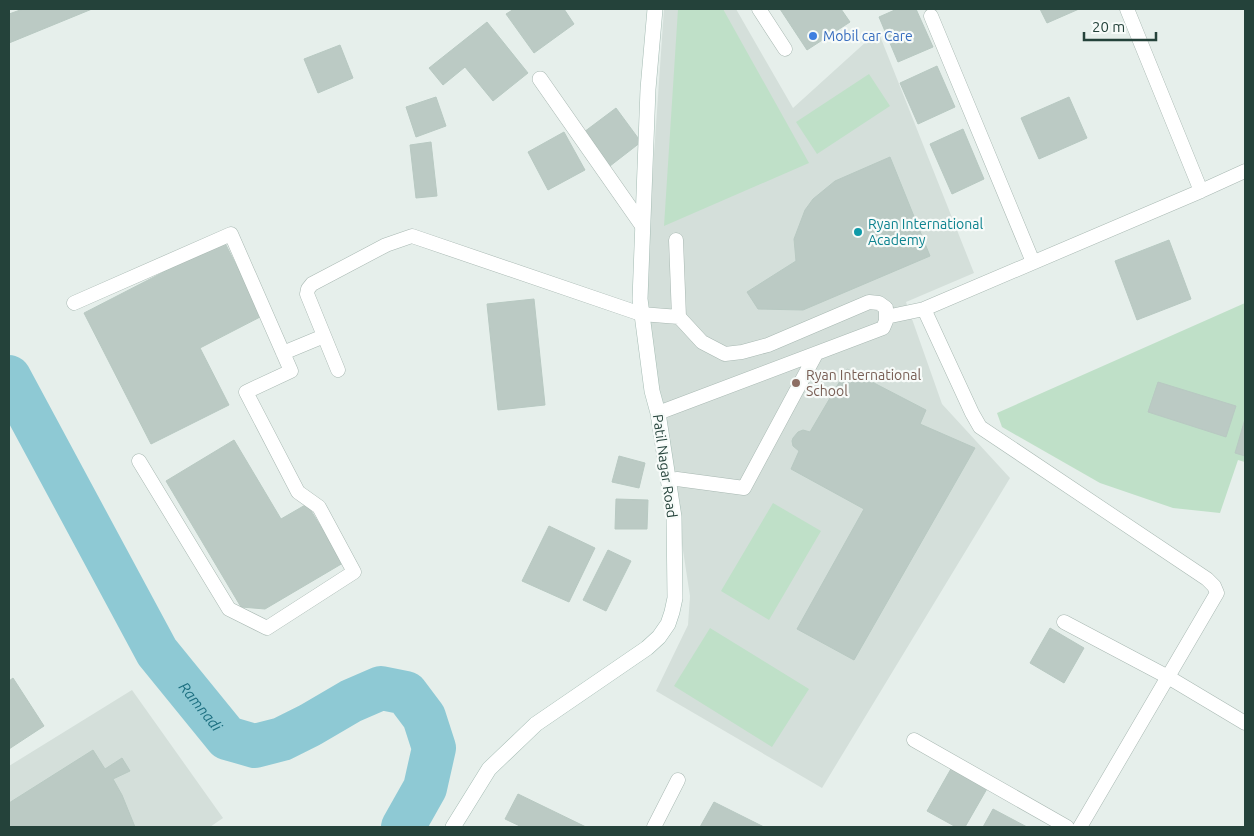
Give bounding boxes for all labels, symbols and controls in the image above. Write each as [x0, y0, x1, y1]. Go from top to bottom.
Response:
scale bar [1084, 10, 1156, 42]
text: 20 m [1092, 18, 1125, 35]
place label: Mobil car Care [823, 28, 913, 44]
marker: Mobil car Care [807, 30, 819, 42]
place label: Ryan International Academy [868, 216, 983, 248]
marker: Ryan International Academy [852, 226, 864, 238]
place label: Ryan International School [806, 367, 921, 399]
marker: Ryan International School [790, 377, 802, 389]
street label: Patil Nagar Road [650, 413, 680, 519]
water label: Ramnadi [176, 678, 227, 735]

